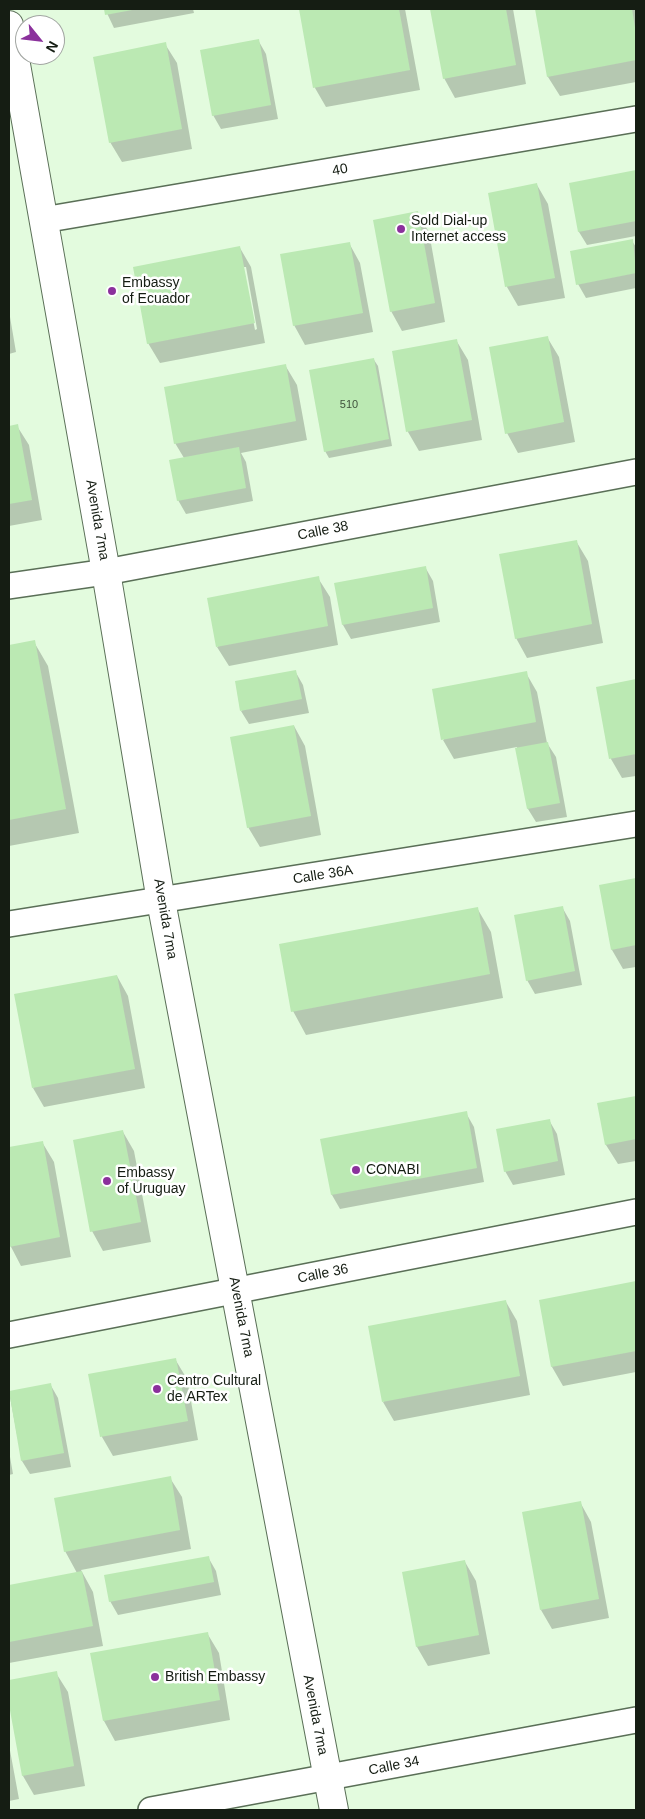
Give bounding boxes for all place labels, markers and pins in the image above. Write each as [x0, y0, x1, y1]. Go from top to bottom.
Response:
place label: Sold Dial-up Internet access [411, 213, 506, 246]
marker: Sold Dial-up Internet access [395, 223, 407, 235]
place label: Embassy of Ecuador [122, 275, 190, 308]
marker: Embassy of Ecuador [106, 285, 118, 297]
place label: CONABI [366, 1162, 420, 1178]
marker: CONABI [350, 1164, 362, 1176]
place label: Embassy of Uruguay [117, 1165, 185, 1198]
marker: Embassy of Uruguay [101, 1175, 113, 1187]
place label: Centro Cultural de ARTex [167, 1373, 261, 1405]
marker: Centro Cultural de ARTex [151, 1383, 163, 1395]
place label: British Embassy [165, 1669, 265, 1685]
marker: British Embassy [149, 1671, 161, 1683]

